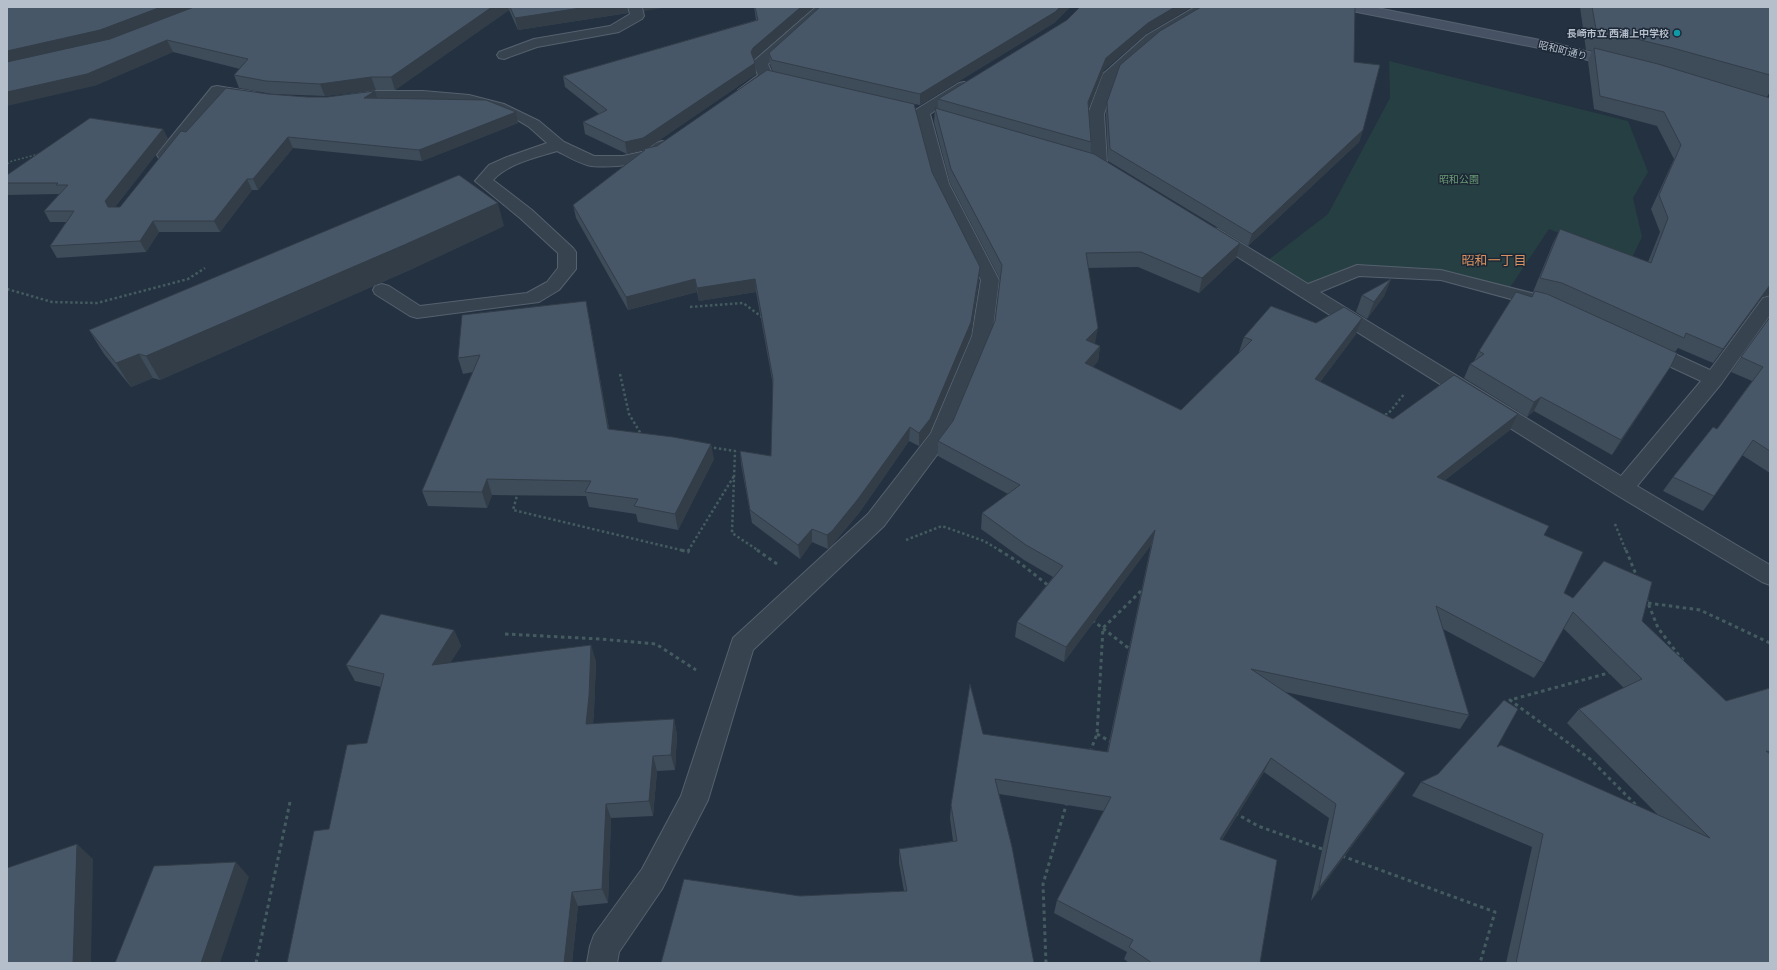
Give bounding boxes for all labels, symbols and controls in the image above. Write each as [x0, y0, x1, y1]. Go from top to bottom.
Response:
place label: 長崎市立 西浦上中学校 [1567, 27, 1669, 39]
marker: 長崎市立 西浦上中学校 [1672, 28, 1682, 38]
street label: 昭和町通り [1537, 38, 1589, 62]
park label: 昭和公園 [1439, 173, 1479, 185]
district label: 昭和一丁目 [1461, 253, 1527, 268]

